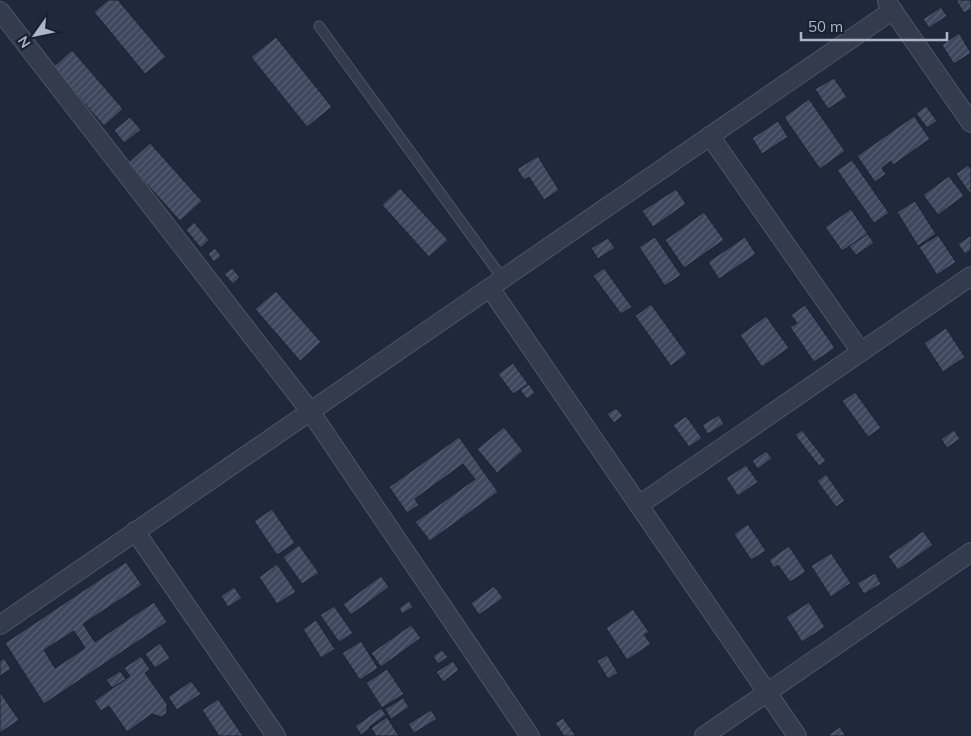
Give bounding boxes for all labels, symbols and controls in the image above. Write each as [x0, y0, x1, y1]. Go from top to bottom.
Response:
north arrow [10, 10, 60, 60]
scale bar [801, 10, 947, 42]
text: 50 m [808, 17, 843, 36]
text: N [14, 33, 35, 51]

